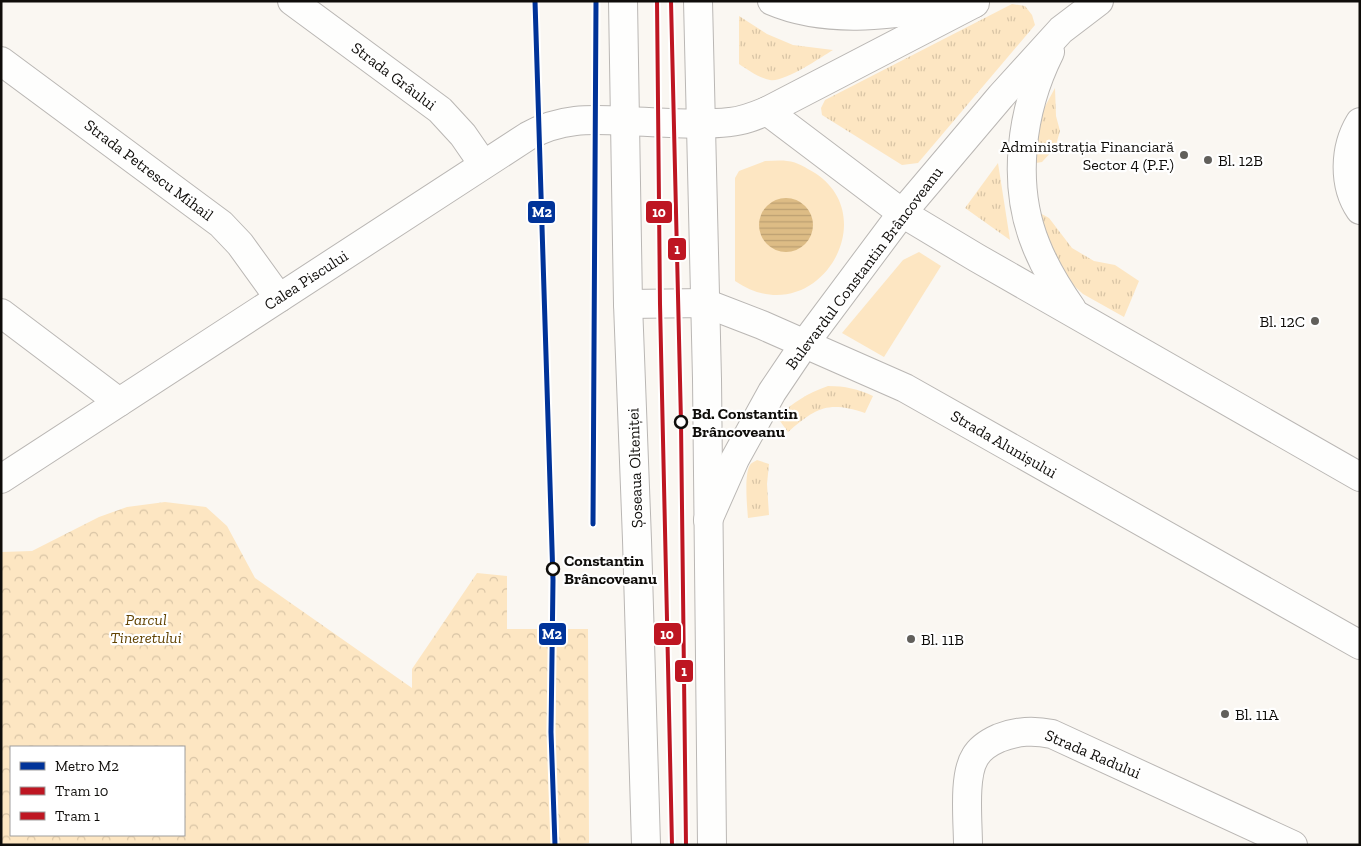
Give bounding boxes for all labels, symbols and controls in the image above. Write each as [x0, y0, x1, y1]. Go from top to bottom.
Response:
street label: Strada Grâului [348, 38, 441, 114]
street label: Strada Petrescu Mihail [81, 115, 217, 225]
place label: Administrația Financiară Sector 4 (P.F.) [1000, 137, 1174, 174]
marker: Administrația Financiară Sector 4 (P.F.) [1178, 149, 1190, 161]
place label: Bl. 12B [1218, 151, 1263, 170]
marker: Bl. 12B [1202, 154, 1214, 166]
street label: Bulevardul Constantin Brâncoveanu [781, 163, 947, 373]
line badge: M2 [527, 200, 556, 224]
line badge: 10 [645, 200, 673, 224]
text: M2 [532, 204, 553, 221]
text: 10 [652, 204, 666, 221]
line badge: 1 [667, 237, 687, 261]
text: 1 [674, 241, 680, 258]
street label: Calea Piscului [261, 246, 352, 314]
place label: Bl. 12C [1259, 312, 1305, 331]
marker: Bl. 12C [1309, 315, 1321, 327]
place label: Bd. Constantin Brâncoveanu [692, 404, 798, 441]
street label: Strada Alunișului [947, 406, 1061, 482]
street label: Șoseaua Olteniței [623, 407, 647, 528]
marker: Bd. Constantin Brâncoveanu [674, 415, 688, 429]
place label: Constantin Brâncoveanu [564, 551, 658, 588]
marker: Constantin Brâncoveanu [546, 562, 560, 576]
park label: Parcul Tineretului [110, 610, 182, 647]
line badge: M2 [538, 622, 567, 646]
line badge: 10 [653, 622, 682, 646]
text: M2 [542, 626, 563, 643]
text: 10 [660, 626, 674, 643]
place label: Bl. 11B [921, 630, 964, 649]
marker: Bl. 11B [905, 633, 917, 645]
line badge: 1 [674, 659, 694, 683]
text: 1 [681, 663, 687, 680]
place label: Bl. 11A [1235, 705, 1279, 724]
marker: Bl. 11A [1219, 708, 1231, 720]
street label: Strada Radului [1042, 725, 1144, 783]
legend [10, 746, 185, 836]
text: Metro M2 [55, 757, 119, 775]
text: Tram 10 [55, 782, 108, 800]
text: Tram 1 [55, 807, 100, 825]

